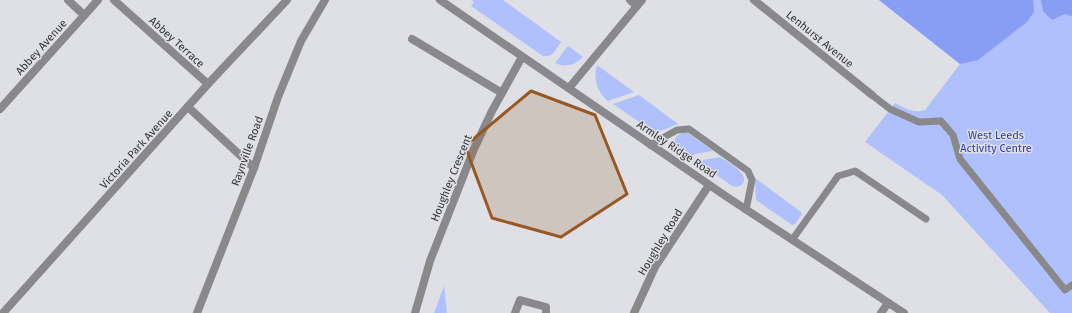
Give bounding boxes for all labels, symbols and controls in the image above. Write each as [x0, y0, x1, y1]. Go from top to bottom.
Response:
street label: Lenhurst Avenue [783, 8, 856, 71]
street label: Abbey Terrace [146, 14, 207, 71]
street label: Abbey Avenue [13, 17, 70, 78]
street label: Victoria Park Avenue [97, 107, 175, 192]
street label: Raynville Road [229, 114, 266, 188]
street label: Armley Ridge Road [634, 118, 719, 181]
park label: West Leeds Activity Centre [960, 129, 1032, 155]
street label: Houghley Crescent [428, 133, 475, 223]
street label: Houghley Road [635, 207, 685, 278]

